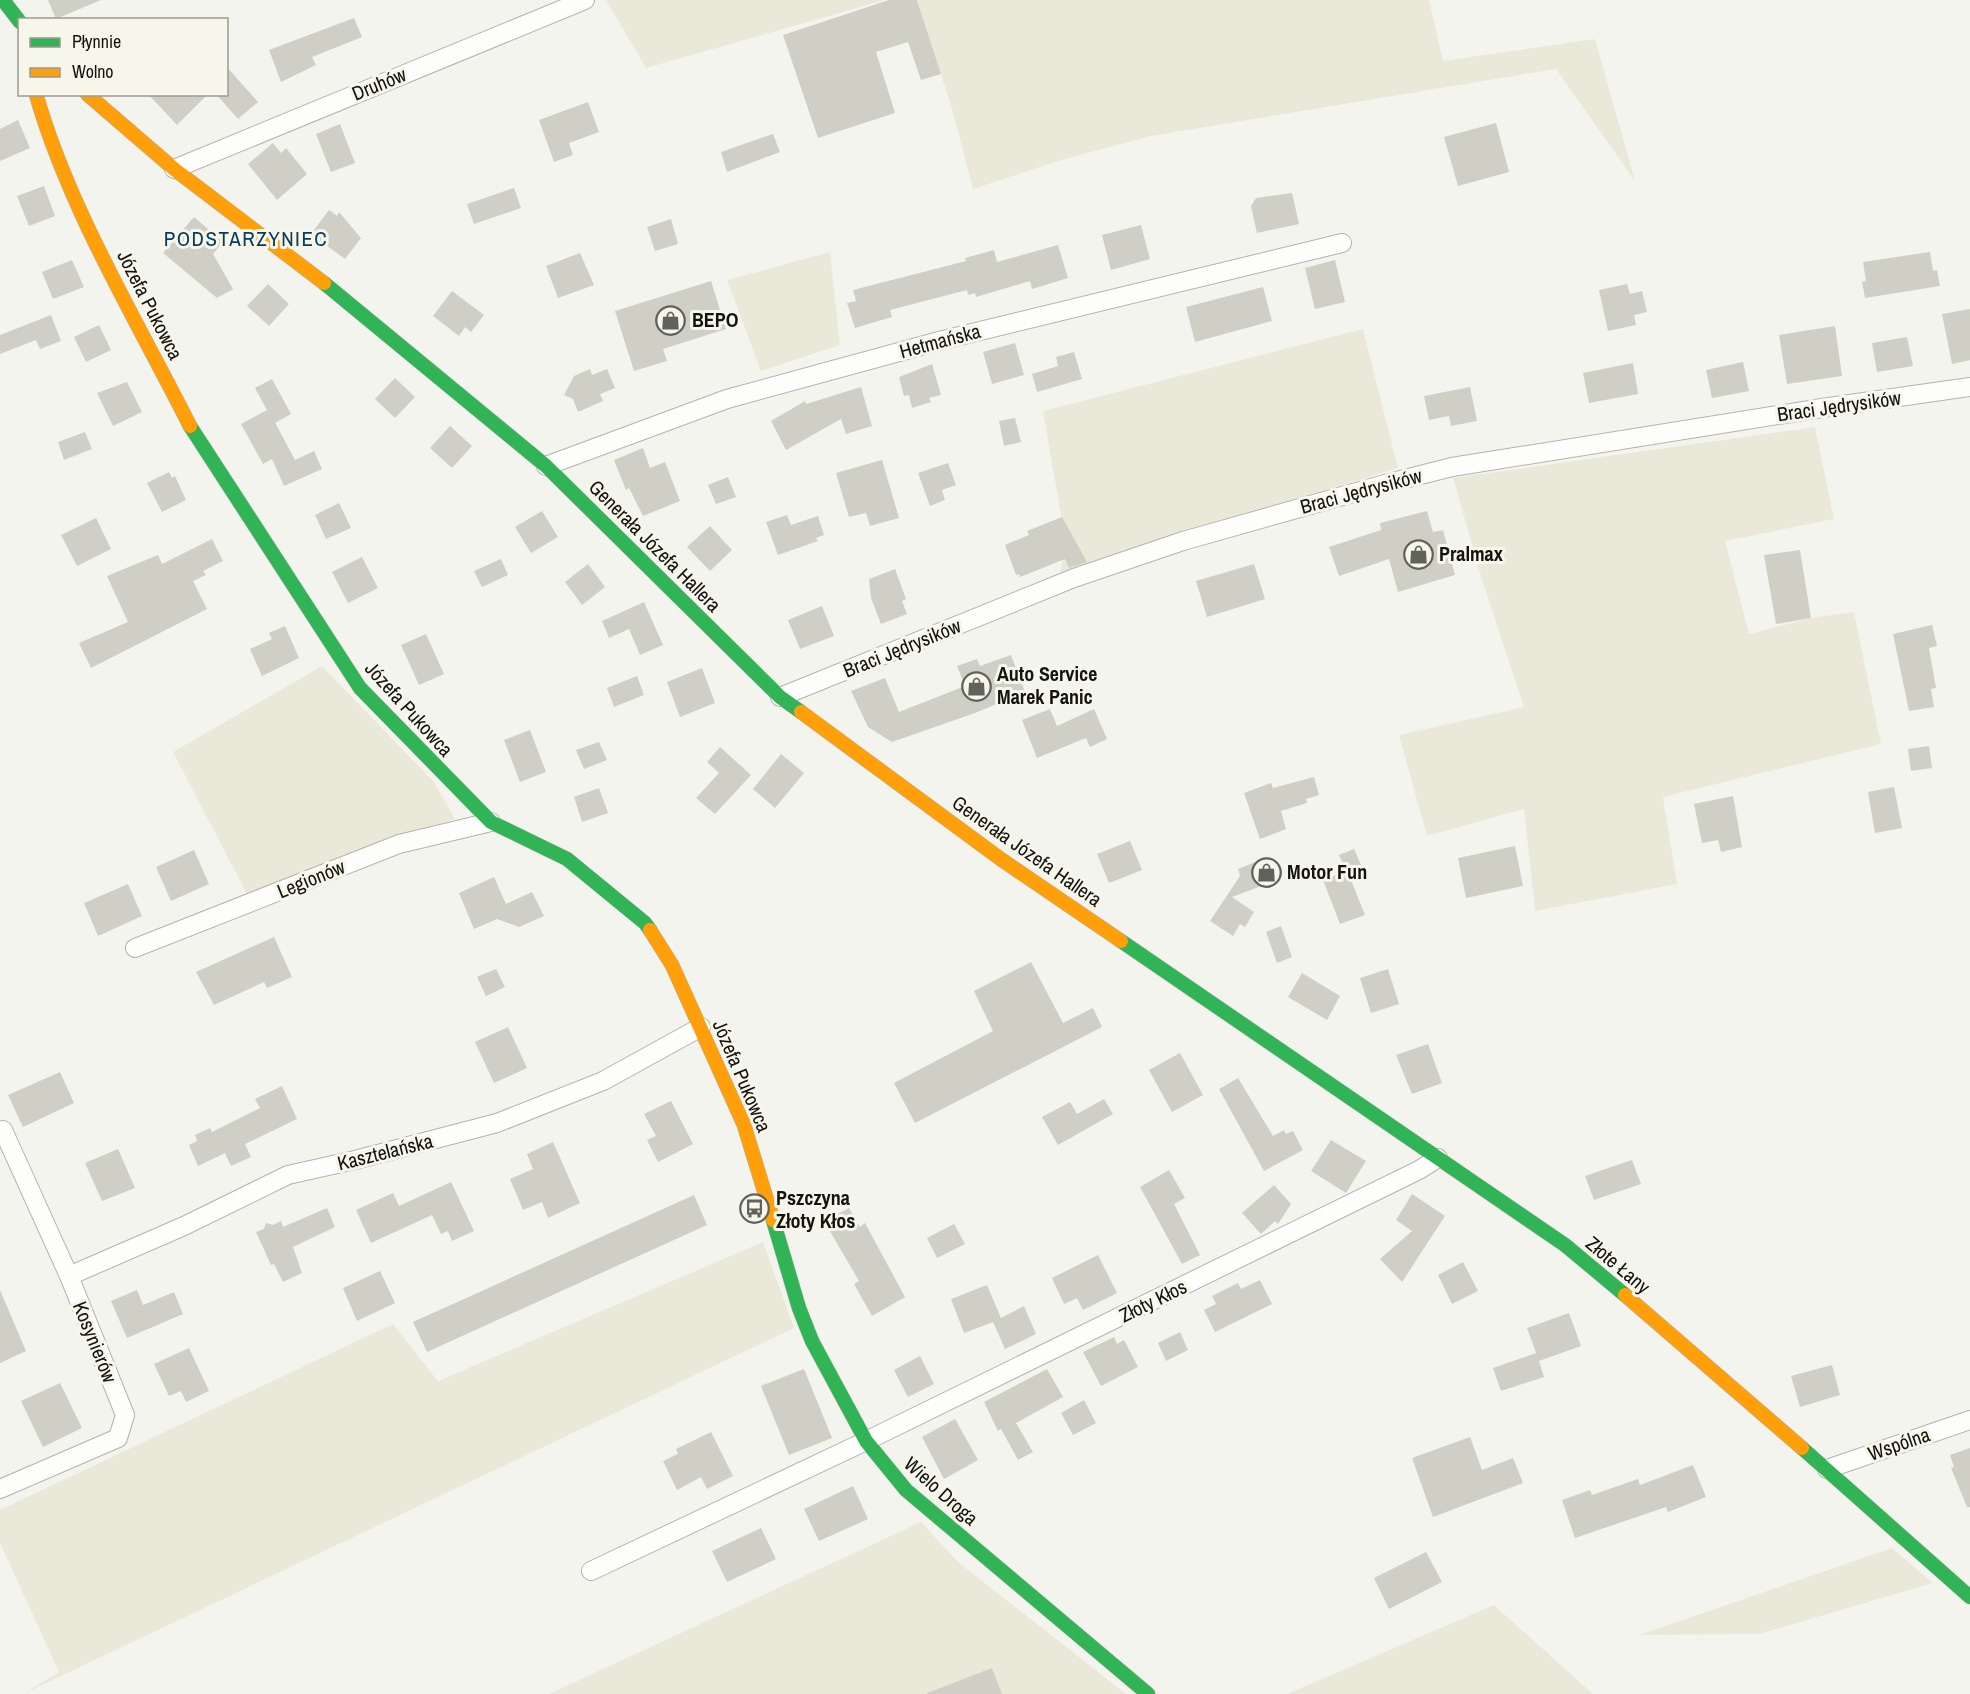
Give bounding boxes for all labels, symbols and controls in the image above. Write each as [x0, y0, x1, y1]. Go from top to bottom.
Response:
legend [18, 18, 228, 96]
text: Płynnie [72, 29, 121, 54]
text: Wolno [72, 59, 114, 84]
street label: Druhów [348, 60, 410, 107]
district label: PODSTARZYNIEC [164, 224, 328, 253]
street label: Józefa Pukowca [111, 245, 190, 364]
shop icon: BEPO [655, 304, 687, 336]
place label: BEPO [692, 306, 739, 333]
street label: Hetmańska [896, 317, 983, 364]
street label: Braci Jędrysików [1775, 383, 1903, 428]
street label: Braci Jędrysików [1297, 461, 1425, 520]
street label: Generała Józefa Hallera [583, 474, 727, 618]
shop icon: Pralmax [1402, 538, 1434, 570]
place label: Pralmax [1439, 540, 1504, 567]
street label: Braci Jędrysików [839, 612, 965, 683]
street label: Józefa Pukowca [359, 655, 459, 762]
place label: Auto Service Marek Panic [997, 660, 1097, 710]
shop icon: Auto Service Marek Panic [960, 670, 992, 702]
street label: Generała Józefa Hallera [947, 789, 1107, 912]
street label: Legionów [273, 853, 349, 904]
shop icon: Motor Fun [1250, 856, 1282, 888]
place label: Motor Fun [1287, 858, 1367, 885]
street label: Józefa Pukowca [707, 1016, 778, 1136]
street label: Kasztelańska [334, 1127, 435, 1176]
place label: Pszczyna Złoty Kłos [776, 1184, 855, 1234]
bus stop icon: Pszczyna Złoty Kłos [739, 1193, 771, 1225]
street label: Złote Łany [1580, 1230, 1657, 1300]
street label: Złoty Kłos [1115, 1273, 1191, 1328]
street label: Kosynierów [67, 1297, 124, 1387]
street label: Wspólna [1864, 1420, 1933, 1467]
street label: Wielo Droga [898, 1450, 984, 1531]

